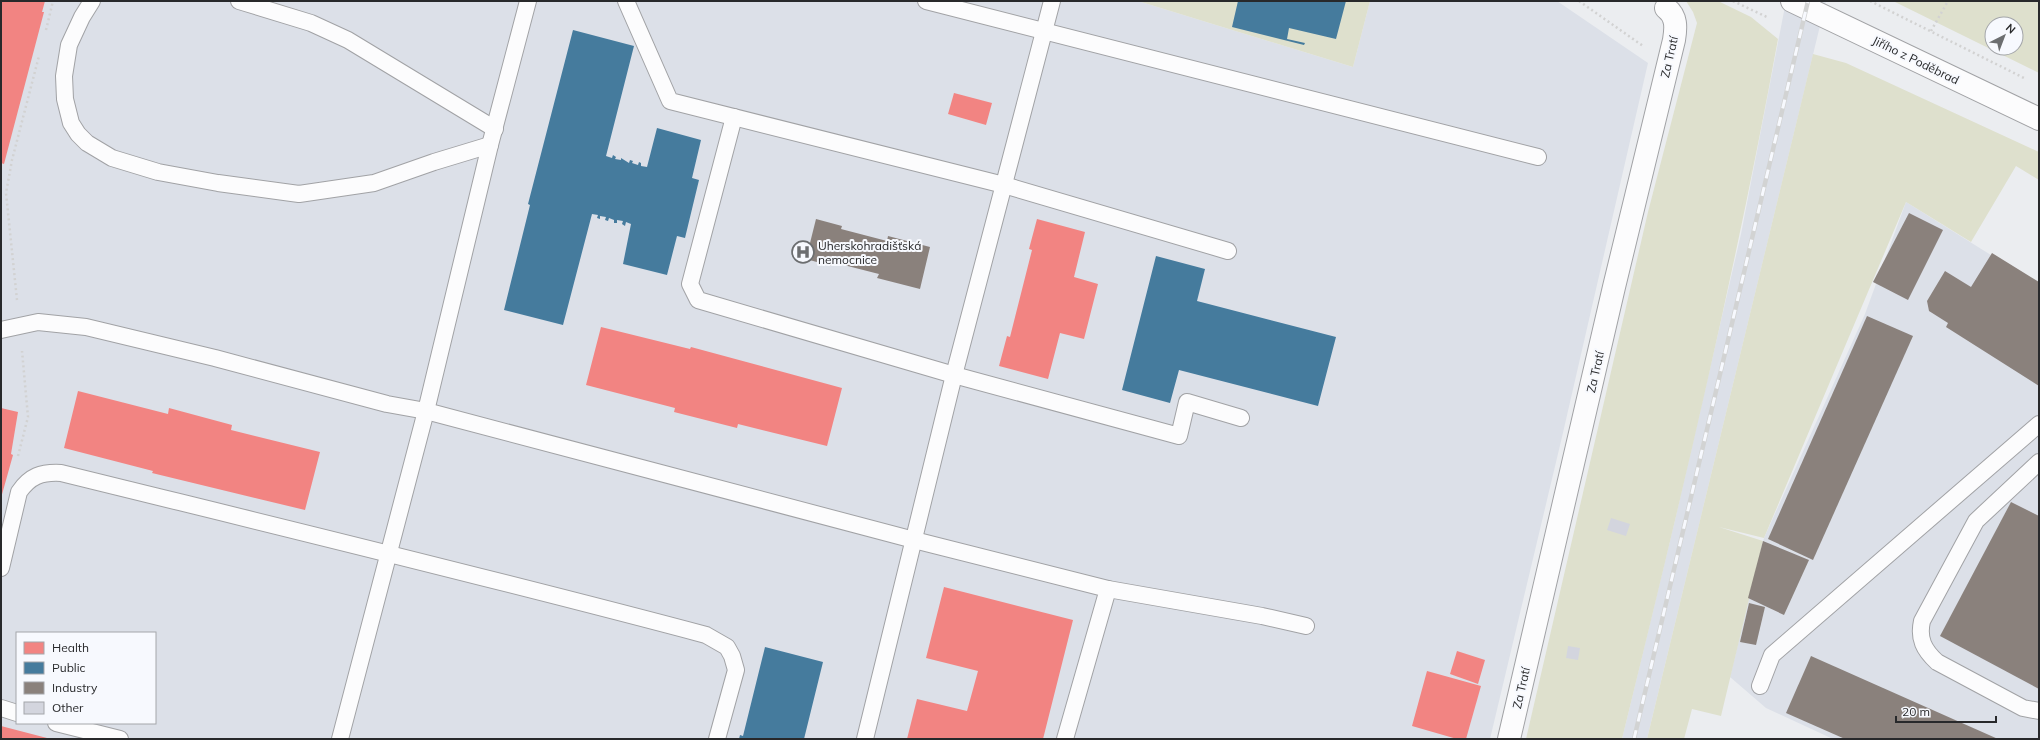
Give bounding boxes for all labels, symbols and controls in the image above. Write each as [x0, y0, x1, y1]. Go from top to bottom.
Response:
north arrow [1984, 16, 2024, 56]
text: N [2003, 21, 2018, 37]
street label: Jiřího z Poděbrad [1870, 33, 1962, 87]
street label: Za Tratí [1657, 34, 1681, 79]
place label: Uherskohradišťská nemocnice [818, 238, 921, 267]
hospital icon: Uherskohradišťská nemocnice [790, 239, 816, 265]
street label: Za Tratí [1583, 349, 1607, 394]
legend [16, 632, 156, 724]
text: Health [52, 640, 89, 655]
text: Public [52, 660, 86, 675]
street label: Za Tratí [1509, 665, 1533, 710]
text: Industry [52, 680, 98, 695]
scale bar [1896, 698, 1996, 724]
text: Other [52, 700, 84, 715]
text: 20 m [1902, 704, 1930, 719]

